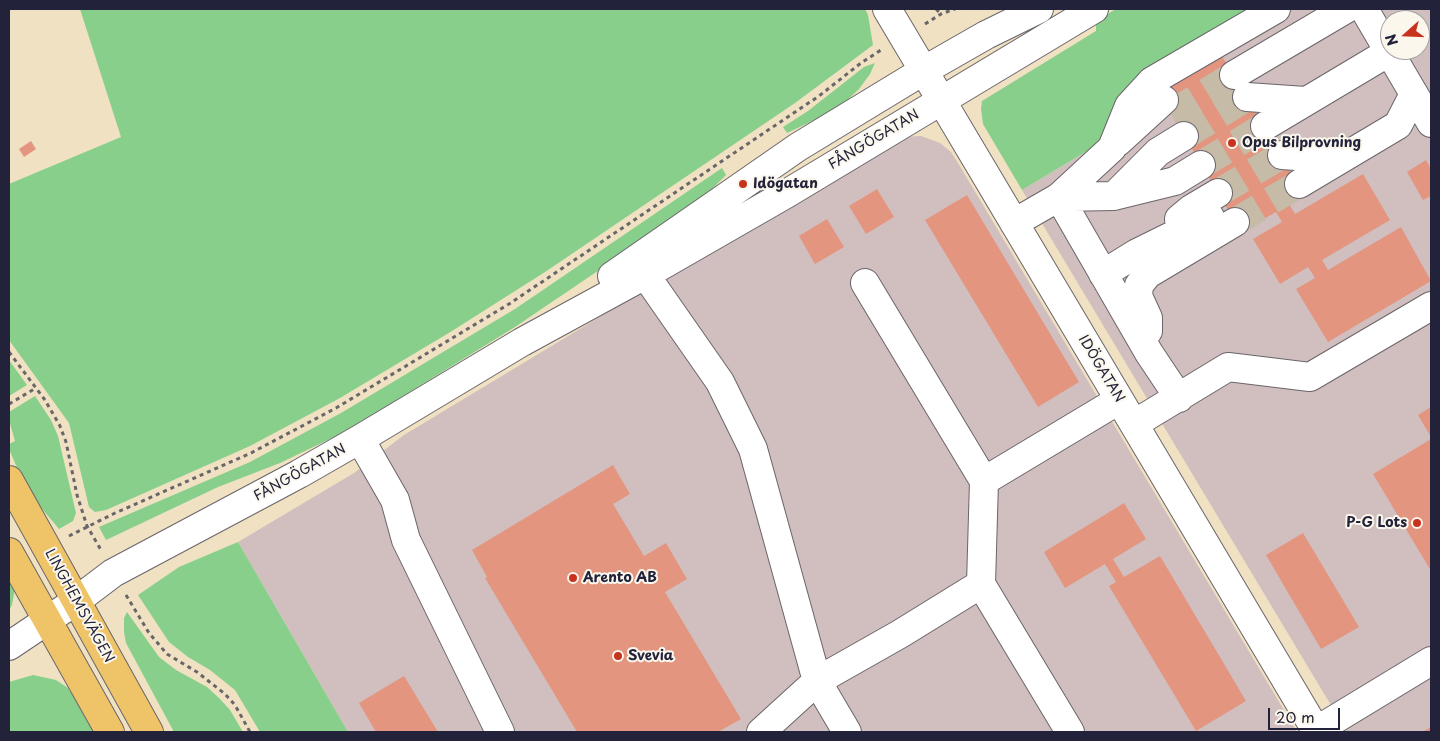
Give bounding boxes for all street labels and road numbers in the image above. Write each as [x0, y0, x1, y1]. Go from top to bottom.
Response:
street label: FÅNGÖGATAN [826, 106, 922, 174]
street label: IDÖGATAN [1074, 332, 1128, 406]
street label: FÅNGÖGATAN [251, 441, 349, 505]
street label: LINGHEMSVÄGEN [41, 546, 117, 666]

